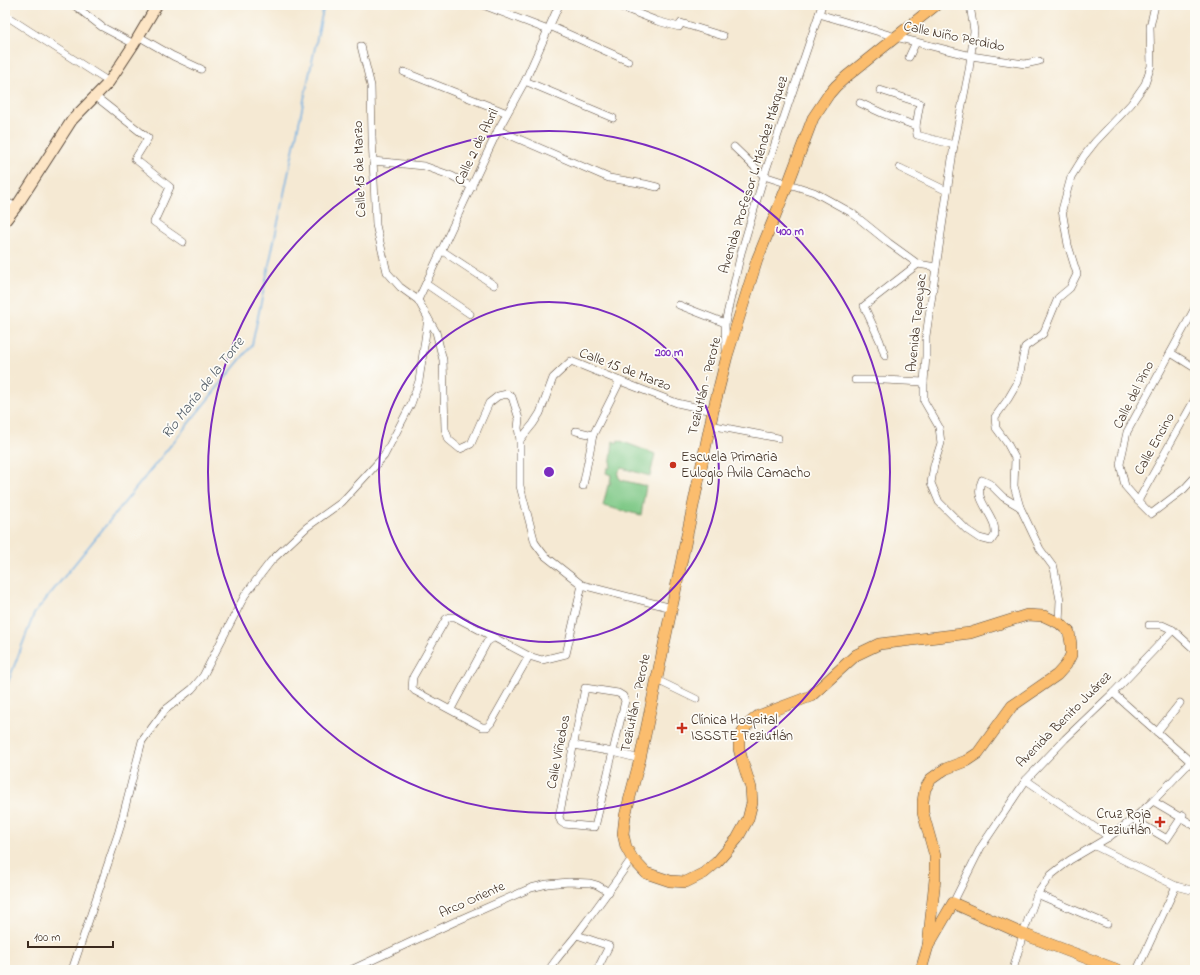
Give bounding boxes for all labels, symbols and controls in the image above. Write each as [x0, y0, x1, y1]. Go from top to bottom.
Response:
street label: Calle Niño Perdido [902, 16, 1006, 58]
street label: Avenida Profesor L. Méndez Márquez [714, 74, 794, 276]
street label: Calle 2 de Abril [449, 105, 505, 189]
street label: Calle 15 de Marzo [348, 120, 372, 218]
text: 400 m [775, 223, 804, 241]
street label: Avenida Tepeyac [901, 272, 934, 373]
water label: Río María de la Torre [156, 331, 251, 444]
street label: Teziutlán - Perote [683, 334, 727, 437]
street label: Calle 15 de Marzo [576, 343, 674, 397]
text: 200 m [654, 344, 684, 362]
street label: Calle del Pino [1108, 357, 1160, 433]
street label: Calle Encino [1129, 409, 1181, 479]
place label: Escuela Primaria Eulogio Avila Camacho [681, 447, 810, 485]
marker: Escuela Primaria Eulogio Avila Camacho [668, 460, 678, 470]
centre of rings [542, 465, 556, 479]
street label: Teziutlán - Perote [615, 651, 657, 754]
street label: Avenida Benito Juárez [1011, 667, 1117, 773]
place label: Clínica Hospital ISSSTE Teziutlán [691, 710, 793, 747]
street label: Calle Viñedos [542, 713, 576, 791]
marker: Clínica Hospital ISSSTE Teziutlán [676, 722, 688, 734]
place label: Cruz Roja Teziutlán [1097, 804, 1151, 841]
marker: Cruz Roja Teziutlán [1154, 816, 1166, 828]
street label: Arco Oriente [436, 876, 509, 924]
scale bar [28, 923, 113, 949]
text: 100 m [34, 929, 61, 947]

